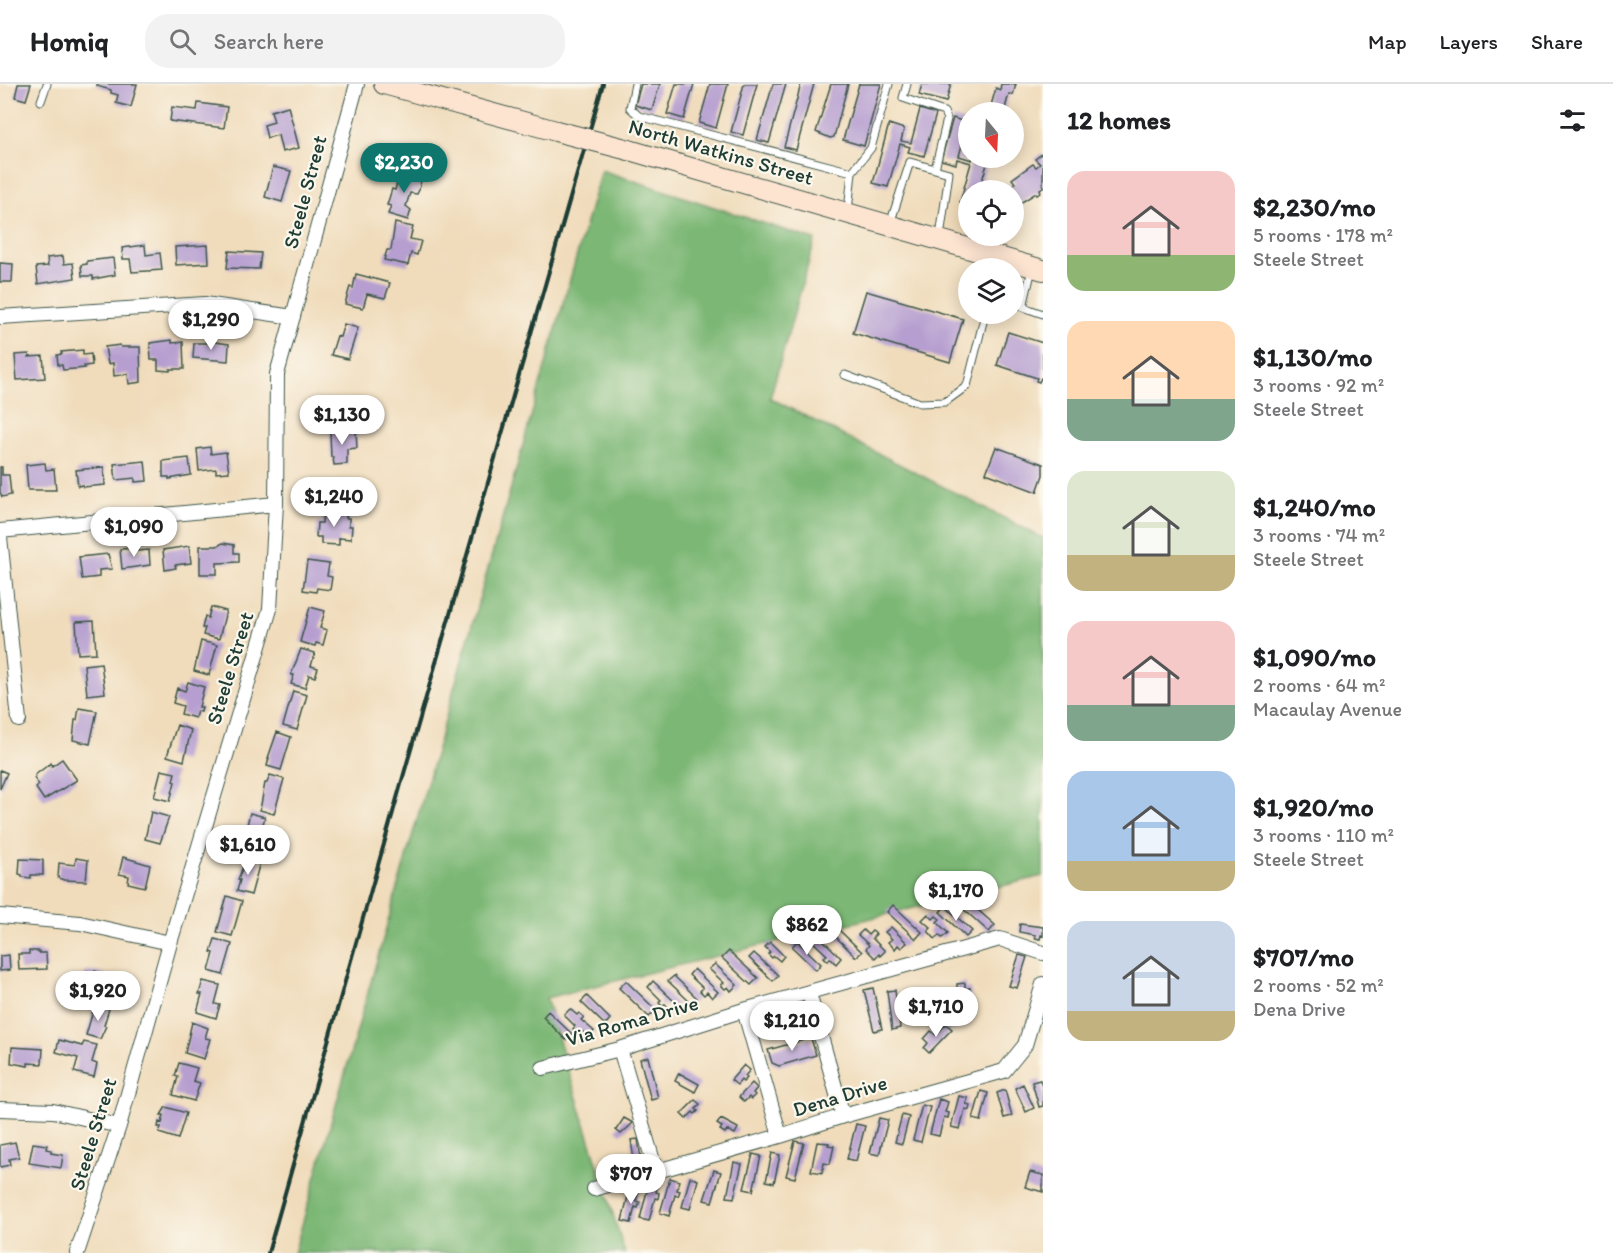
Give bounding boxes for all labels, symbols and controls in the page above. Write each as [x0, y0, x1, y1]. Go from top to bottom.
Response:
search box [145, 14, 565, 68]
text: Homiq [30, 24, 109, 58]
icon: search [166, 25, 199, 58]
text: Search here [214, 28, 324, 55]
text: Map [1368, 29, 1407, 54]
text: Layers [1440, 29, 1498, 54]
text: Share [1531, 29, 1583, 54]
north arrow [958, 102, 1024, 168]
map controls [958, 102, 1024, 324]
text: 12 homes [1067, 104, 1171, 136]
icon: filters [1556, 104, 1589, 137]
street label: North Watkins Street [626, 113, 817, 190]
street label: Steele Street [277, 132, 332, 251]
pin: $2,230 [355, 143, 453, 194]
text: $2,230 [374, 150, 434, 174]
button: locate [958, 180, 1024, 246]
text: $2,230/mo [1253, 191, 1376, 223]
icon: home [1115, 195, 1187, 267]
text: 5 rooms · 178 m² [1253, 223, 1393, 247]
text: Steele Street [1253, 247, 1364, 271]
button: layers [958, 258, 1024, 324]
pin: $1,290 [162, 300, 260, 351]
text: $1,290 [182, 307, 240, 331]
text: $1,130/mo [1253, 341, 1373, 373]
icon: home [1115, 345, 1187, 417]
text: 3 rooms · 92 m² [1253, 373, 1384, 397]
pin: $1,130 [293, 395, 391, 446]
text: Steele Street [1253, 397, 1364, 421]
text: $1,130 [314, 402, 370, 426]
pin: $1,240 [285, 477, 383, 528]
text: $1,240 [304, 484, 364, 508]
text: $1,240/mo [1253, 491, 1376, 523]
icon: home [1115, 495, 1187, 567]
pin: $1,090 [85, 507, 183, 558]
text: $1,090 [104, 514, 164, 538]
text: 3 rooms · 74 m² [1253, 523, 1385, 547]
text: Steele Street [1253, 547, 1364, 571]
street label: Steele Street [201, 608, 259, 727]
text: $1,090/mo [1253, 641, 1376, 673]
icon: home [1115, 645, 1187, 717]
text: 2 rooms · 64 m² [1253, 673, 1385, 697]
text: Macaulay Avenue [1253, 697, 1402, 721]
text: $1,920/mo [1253, 791, 1374, 823]
icon: home [1115, 795, 1187, 867]
text: 3 rooms · 110 m² [1253, 823, 1394, 847]
pin: $1,610 [199, 825, 297, 876]
text: $1,610 [220, 832, 276, 856]
text: Steele Street [1253, 847, 1364, 871]
pin: $1,170 [907, 871, 1005, 922]
text: $1,170 [928, 878, 984, 902]
pin: $862 [771, 905, 843, 956]
text: $862 [786, 912, 828, 936]
text: $707/mo [1253, 941, 1354, 973]
icon: home [1115, 945, 1187, 1017]
pin: $1,920 [49, 971, 147, 1022]
text: 2 rooms · 52 m² [1253, 973, 1384, 997]
text: $1,920 [69, 978, 127, 1002]
pin: $1,710 [887, 987, 985, 1038]
street label: Via Roma Drive [563, 990, 701, 1051]
text: $1,710 [908, 994, 964, 1018]
text: Dena Drive [1253, 997, 1346, 1021]
pin: $1,210 [743, 1001, 841, 1052]
text: $1,210 [764, 1008, 820, 1032]
street label: Dena Drive [790, 1069, 890, 1122]
street label: Steele Street [64, 1074, 122, 1193]
pin: $707 [595, 1154, 667, 1205]
text: $707 [610, 1161, 652, 1185]

